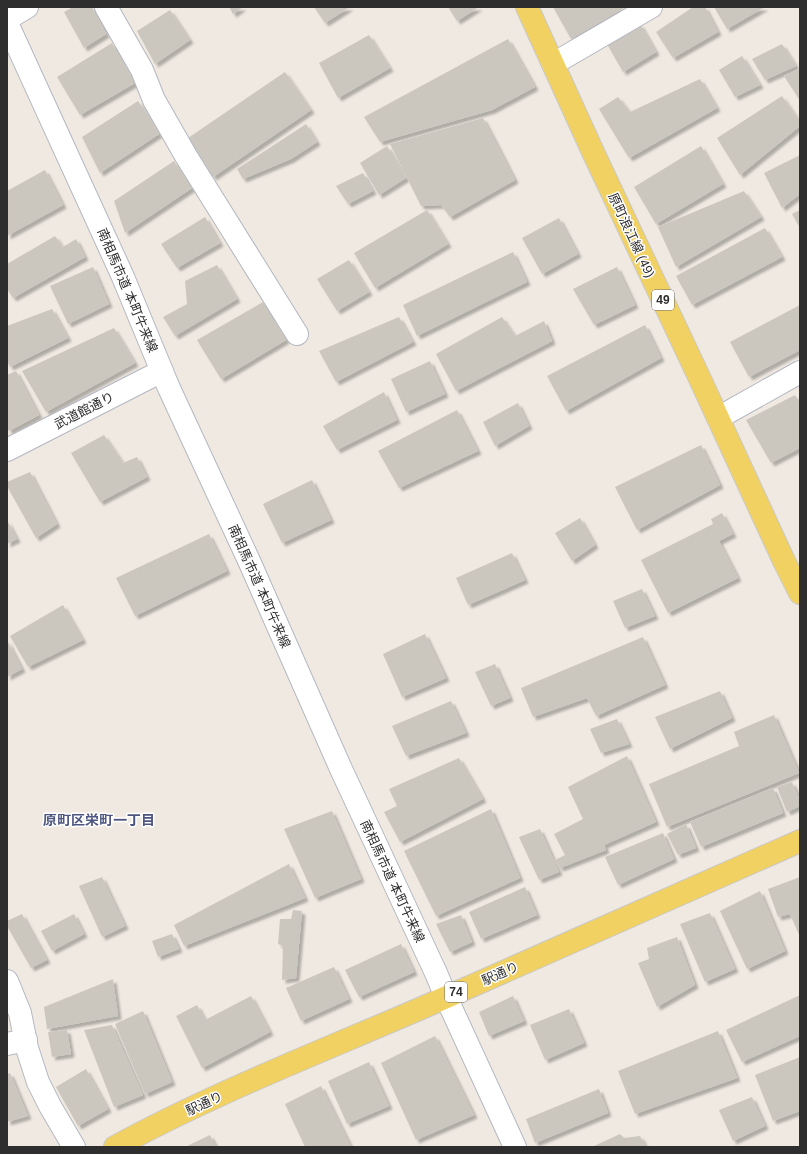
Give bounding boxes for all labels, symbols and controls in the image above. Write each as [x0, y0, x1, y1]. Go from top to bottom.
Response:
street label: 原町浪江線 (49) [605, 190, 658, 280]
street label: 南相馬市道 本町牛来線 [95, 226, 161, 355]
road number: 49 [652, 290, 674, 310]
street label: 武道館通り [52, 389, 117, 432]
street label: 南相馬市道 本町牛来線 [226, 522, 294, 650]
district label: 原町区栄町一丁目 [43, 812, 155, 828]
street label: 南相馬市道 本町牛来線 [358, 817, 428, 945]
street label: 駅通り [479, 959, 521, 988]
road number: 74 [445, 982, 467, 1002]
street label: 駅通り [183, 1088, 225, 1118]

